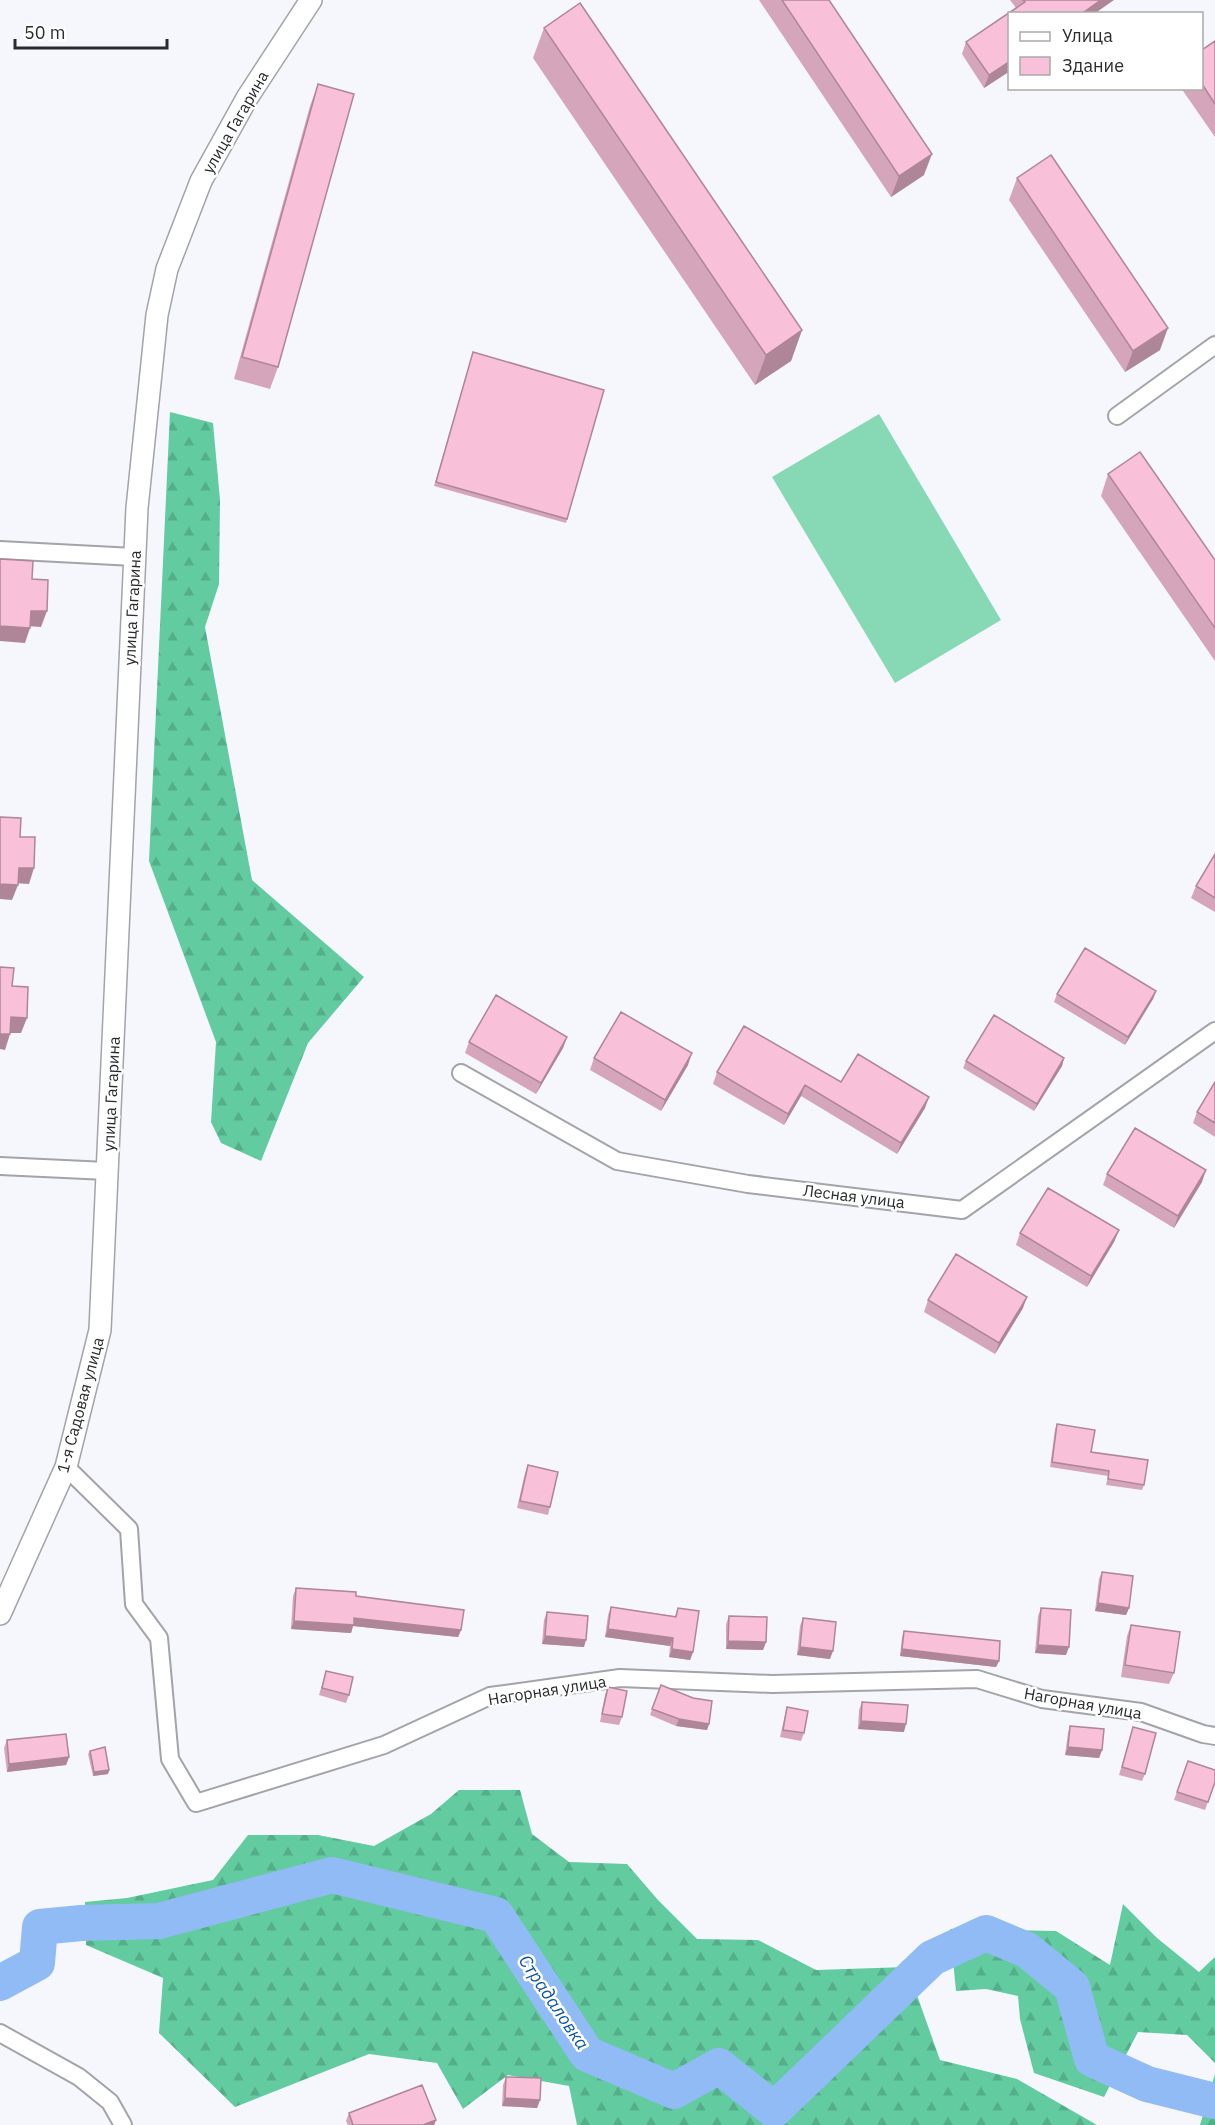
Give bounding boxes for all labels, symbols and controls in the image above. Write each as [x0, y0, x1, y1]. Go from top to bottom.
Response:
scale bar [15, 12, 166, 50]
legend [1008, 12, 1203, 90]
text: 50 m [24, 21, 66, 44]
text: Улица [1062, 24, 1113, 47]
text: Здание [1062, 54, 1124, 77]
street label: улица Гагарина [198, 67, 273, 177]
street label: улица Гагарина [119, 550, 145, 666]
street label: улица Гагарина [98, 1036, 124, 1152]
street label: Лесная улица [802, 1180, 906, 1212]
street label: 1-я Садовая улица [52, 1334, 108, 1475]
street label: Нагорная улица [486, 1671, 608, 1709]
street label: Нагорная улица [1022, 1683, 1144, 1723]
water label: Страдаловка [514, 1950, 594, 2054]

